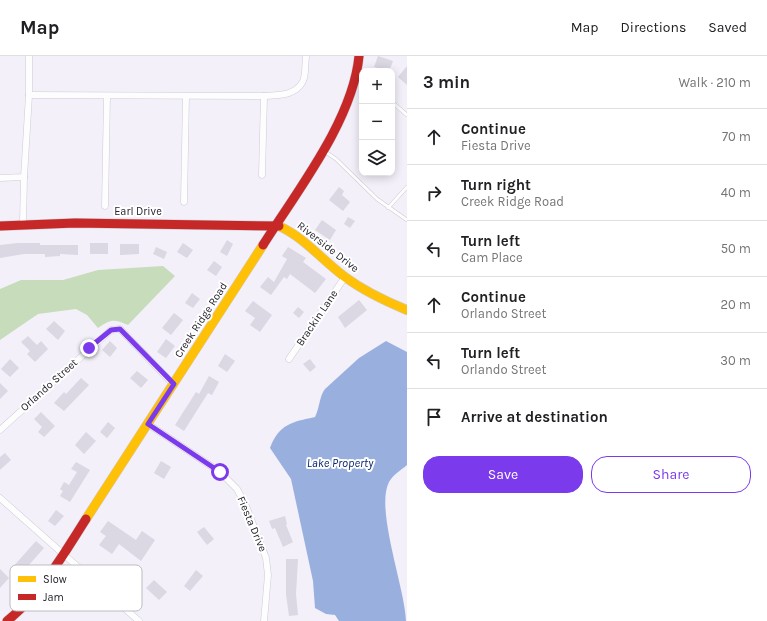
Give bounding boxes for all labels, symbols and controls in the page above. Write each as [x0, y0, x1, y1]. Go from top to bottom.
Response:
text: Map [20, 17, 59, 39]
text: Map [571, 19, 599, 36]
text: Directions [621, 19, 686, 36]
text: Saved [708, 19, 747, 36]
map controls [359, 68, 395, 176]
button: + [359, 68, 395, 104]
text: 3 min [423, 72, 470, 92]
text: Walk · 210 m [678, 75, 751, 90]
button: − [359, 104, 395, 140]
text: Continue [461, 120, 526, 138]
icon: ahead [423, 126, 445, 148]
text: 70 m [722, 129, 751, 144]
text: Fiesta Drive [461, 138, 531, 153]
button: layers [359, 140, 395, 176]
text: Turn right [461, 176, 531, 194]
icon: right [423, 182, 445, 204]
text: 40 m [721, 185, 751, 200]
text: Creek Ridge Road [461, 194, 564, 209]
street label: Earl Drive [114, 205, 162, 218]
street label: Riverside Drive [295, 219, 362, 275]
text: Turn left [461, 232, 520, 250]
icon: left [423, 238, 445, 260]
text: 50 m [721, 241, 751, 256]
text: Cam Place [461, 250, 523, 265]
street label: Creek Ridge Road [172, 280, 230, 360]
street label: Brackin Lane [294, 287, 341, 348]
text: Continue [461, 288, 526, 306]
icon: ahead [423, 294, 445, 316]
text: 20 m [721, 297, 751, 312]
text: Orlando Street [461, 306, 546, 321]
route end [80, 339, 98, 357]
text: Turn left [461, 344, 520, 362]
icon: left [423, 350, 445, 372]
text: 30 m [720, 353, 751, 368]
street label: Orlando Street [18, 356, 80, 414]
text: Orlando Street [461, 362, 546, 377]
icon: arrive [423, 406, 445, 428]
text: Arrive at destination [461, 408, 608, 426]
water label: Lake Property [307, 456, 374, 470]
button: Save [423, 456, 583, 493]
button: Share [591, 456, 751, 493]
route start [211, 463, 229, 481]
street label: Fiesta Drive [234, 494, 270, 554]
legend [10, 565, 142, 611]
text: Slow [43, 573, 67, 586]
text: Jam [43, 591, 64, 604]

